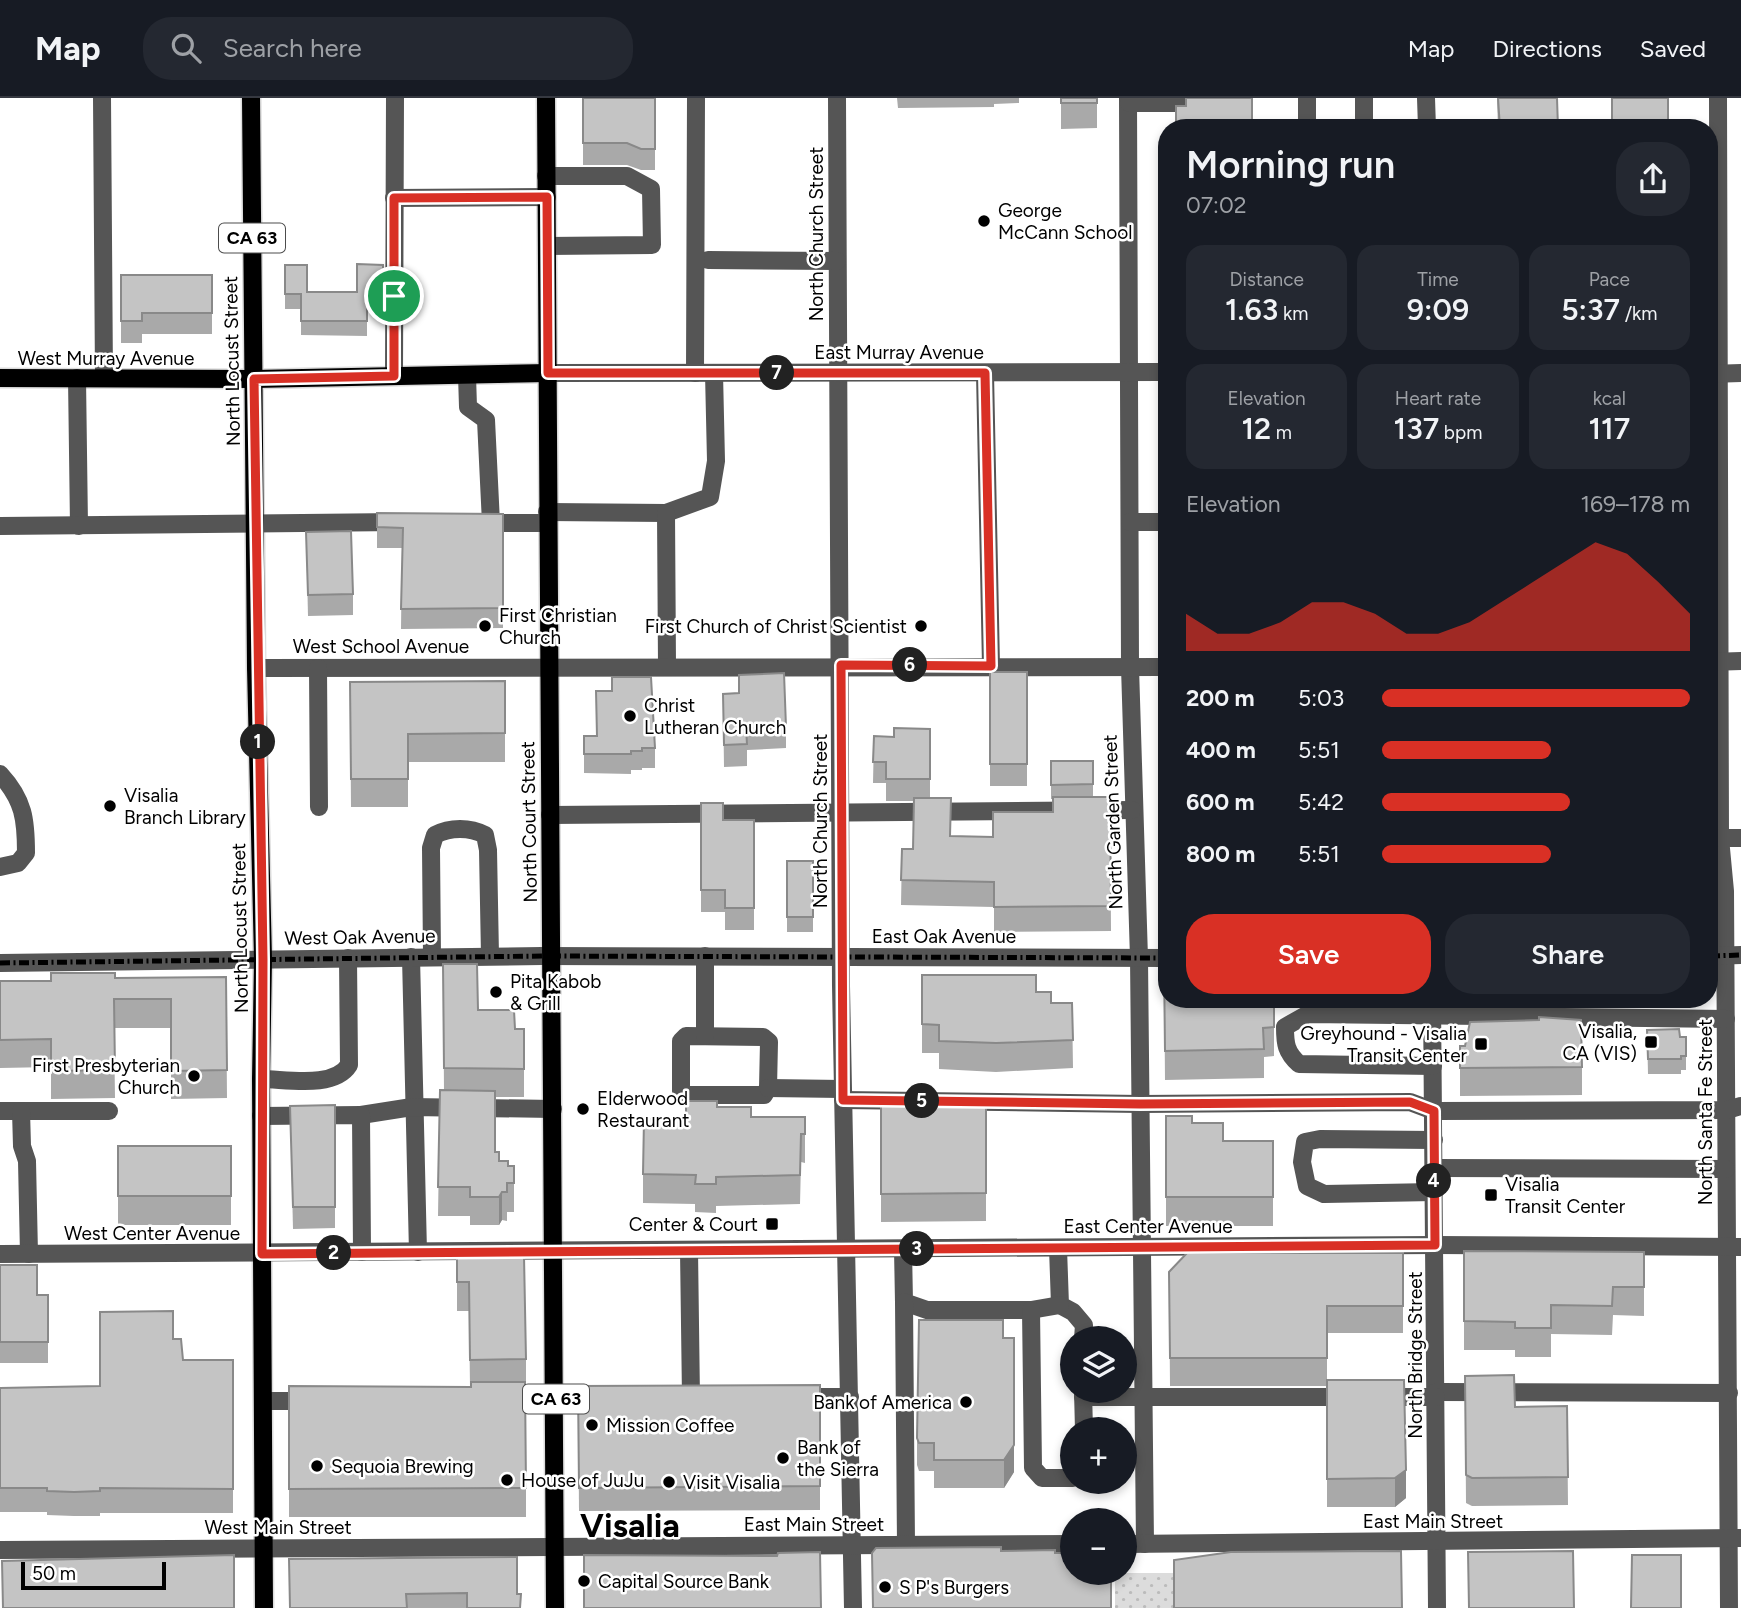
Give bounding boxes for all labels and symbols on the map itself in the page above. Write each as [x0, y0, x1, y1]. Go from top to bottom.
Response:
street label: North Church Street [805, 147, 828, 321]
place label: George McCann School [998, 199, 1132, 244]
marker: George McCann School [976, 213, 992, 229]
road number: CA 63 [219, 223, 285, 252]
pin [364, 266, 424, 326]
street label: North Locust Street [219, 276, 245, 446]
street label: East Murray Avenue [814, 341, 984, 364]
street label: West Murray Avenue [18, 347, 194, 370]
pin: 7 [760, 356, 794, 390]
place label: First Christian Church [499, 604, 617, 649]
place label: First Church of Christ Scientist [645, 615, 907, 638]
marker: First Christian Church [477, 618, 493, 634]
marker: First Church of Christ Scientist [913, 618, 929, 634]
street label: West School Avenue [293, 635, 469, 658]
pin: 6 [892, 648, 928, 682]
place label: Christ Lutheran Church [644, 694, 786, 739]
marker: Christ Lutheran Church [622, 708, 638, 724]
pin: 1 [240, 724, 276, 760]
street label: North Church Street [809, 734, 832, 908]
street label: North Garden Street [1098, 734, 1128, 910]
street label: North Court Street [516, 741, 542, 903]
place label: Visalia Branch Library [124, 784, 246, 829]
marker: Visalia Branch Library [102, 798, 118, 814]
street label: North Locust Street [227, 843, 253, 1013]
street label: West Oak Avenue [284, 924, 436, 950]
street label: East Oak Avenue [872, 925, 1016, 948]
place label: Pita Kabob & Grill [510, 970, 601, 1015]
marker: Pita Kabob & Grill [488, 984, 504, 1000]
street label: North Santa Fe Street [1694, 1019, 1717, 1205]
place label: Visalia, CA (VIS) [1562, 1020, 1637, 1065]
place label: Greyhound - Visalia Transit Center [1300, 1022, 1468, 1067]
marker: Visalia, CA (VIS) [1643, 1034, 1659, 1050]
marker: Greyhound - Visalia Transit Center [1473, 1036, 1489, 1052]
place label: First Presbyterian Church [32, 1054, 180, 1099]
marker: First Presbyterian Church [186, 1068, 202, 1084]
pin: 5 [904, 1084, 940, 1118]
place label: Elderwood Restaurant [597, 1087, 689, 1132]
marker: Elderwood Restaurant [575, 1101, 591, 1117]
pin: 4 [1416, 1164, 1452, 1198]
place label: Visalia Transit Center [1505, 1173, 1626, 1218]
marker: Visalia Transit Center [1483, 1187, 1499, 1203]
place label: Center & Court [629, 1213, 758, 1236]
street label: East Center Avenue [1063, 1215, 1233, 1238]
marker: Center & Court [764, 1216, 780, 1232]
street label: West Center Avenue [64, 1222, 240, 1245]
pin: 3 [900, 1232, 934, 1266]
pin: 2 [316, 1236, 352, 1270]
street label: North Bridge Street [1404, 1271, 1427, 1439]
road number: CA 63 [523, 1384, 589, 1414]
place label: Bank of America [813, 1391, 952, 1414]
marker: Bank of America [958, 1394, 974, 1410]
place label: Mission Coffee [606, 1414, 734, 1437]
marker: Mission Coffee [584, 1417, 600, 1433]
place label: Bank of the Sierra [797, 1436, 879, 1481]
marker: Bank of the Sierra [775, 1450, 791, 1466]
place label: Sequoia Brewing [331, 1455, 474, 1478]
marker: Sequoia Brewing [309, 1458, 325, 1474]
place label: House of JuJu [521, 1469, 644, 1492]
place label: Visit Visalia [683, 1471, 780, 1494]
marker: House of JuJu [499, 1472, 515, 1488]
marker: Visit Visalia [661, 1474, 677, 1490]
district label: Visalia [580, 1506, 680, 1545]
street label: East Main Street [1363, 1510, 1503, 1533]
street label: East Main Street [744, 1513, 884, 1536]
street label: West Main Street [204, 1516, 352, 1539]
scale bar [21, 1559, 166, 1591]
place label: Capital Source Bank [598, 1570, 770, 1593]
marker: Capital Source Bank [576, 1573, 592, 1589]
place label: S P's Burgers [899, 1576, 1009, 1599]
marker: S P's Burgers [877, 1579, 893, 1595]

